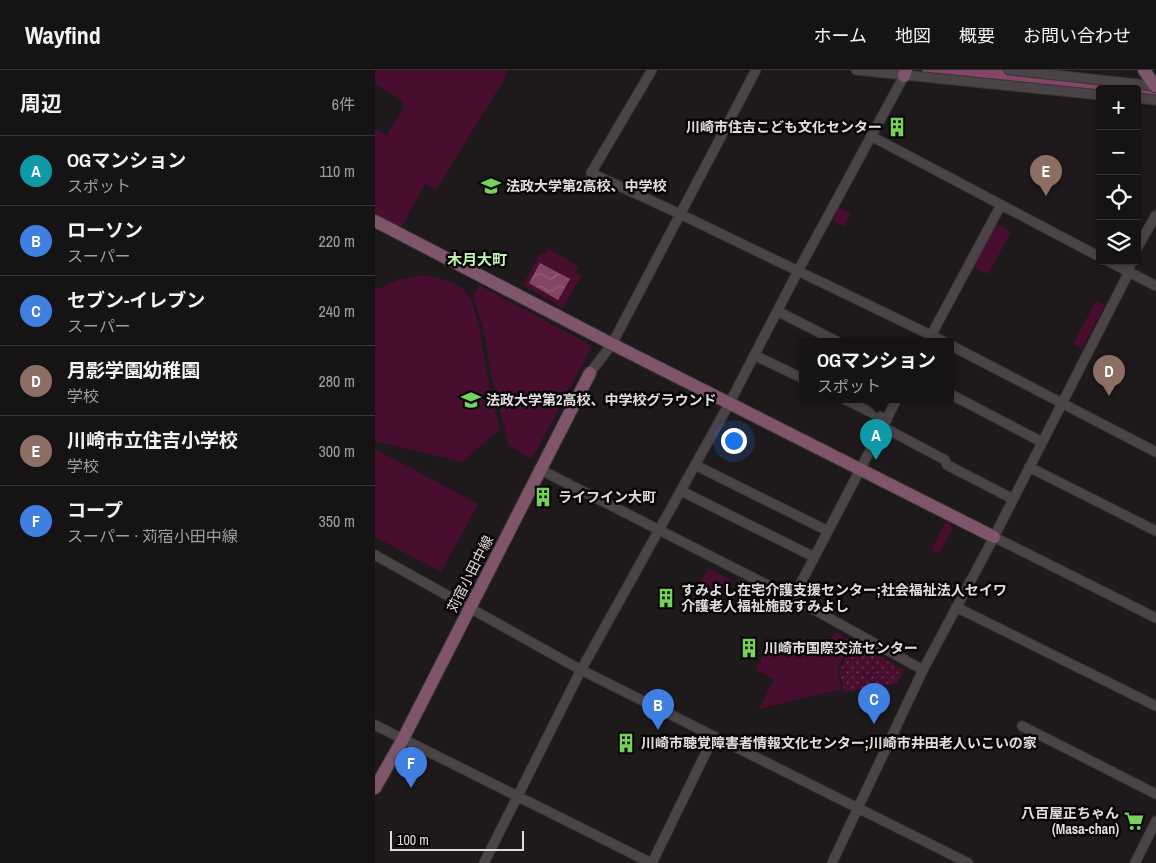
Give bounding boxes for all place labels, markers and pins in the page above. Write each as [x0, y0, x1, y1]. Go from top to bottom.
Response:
building icon: 川崎市住吉こども文化センター [886, 116, 908, 138]
place label: 川崎市住吉こども文化センター [686, 118, 882, 136]
pin: E [1030, 155, 1062, 196]
school or university icon: 法政大学第2高校、中学校 [480, 175, 502, 197]
place label: 法政大学第2高校、中学校 [506, 177, 666, 195]
pin: D [1093, 355, 1125, 396]
school or university icon: 法政大学第2高校、中学校グラウンド [460, 389, 482, 411]
place label: 法政大学第2高校、中学校グラウンド [486, 391, 716, 409]
pin: A [860, 419, 892, 460]
building icon: ライフイン大町 [532, 486, 554, 508]
place label: ライフイン大町 [558, 488, 656, 506]
place label: すみよし在宅介護支援センター;社会福祉法人セイワ 介護老人福祉施設すみよし [681, 581, 1007, 615]
building icon: すみよし在宅介護支援センター;社会福祉法人セイワ 介護老人福祉施設すみよし [655, 587, 677, 609]
building icon: 川崎市国際交流センター [738, 637, 760, 659]
place label: 川崎市国際交流センター [764, 639, 918, 657]
pin: C [858, 683, 890, 724]
pin: B [642, 689, 674, 730]
building icon: 川崎市聴覚障害者情報文化センター;川崎市井田老人いこいの家 [615, 732, 637, 754]
place label: 川崎市聴覚障害者情報文化センター;川崎市井田老人いこいの家 [641, 734, 1037, 752]
pin: F [395, 747, 427, 788]
place label: 八百屋正ちゃん (Masa-chan) [1021, 804, 1119, 838]
supermarket icon: 八百屋正ちゃん (Masa-chan) [1123, 810, 1145, 832]

